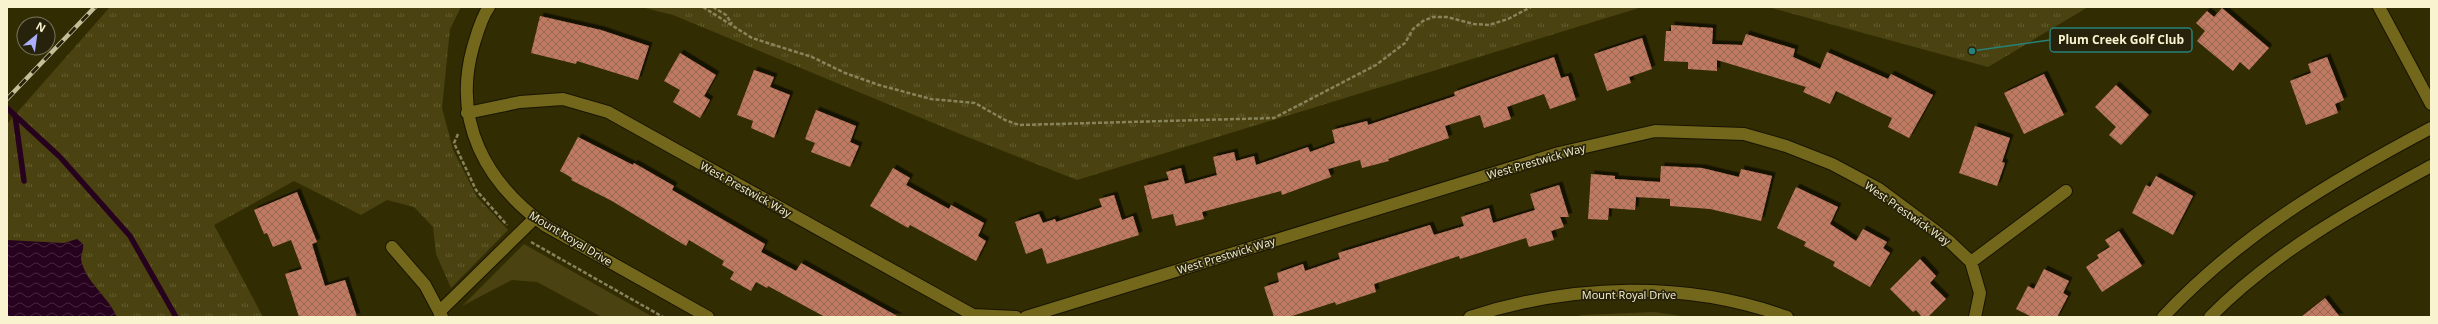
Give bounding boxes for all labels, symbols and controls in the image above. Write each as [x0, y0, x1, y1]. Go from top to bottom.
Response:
north arrow [16, 16, 56, 56]
text: N [34, 18, 49, 36]
callout: Plum Creek Golf Club [2050, 28, 2192, 52]
text: Plum Creek Golf Club [2058, 31, 2184, 48]
street label: West Prestwick Way [1485, 140, 1587, 182]
street label: West Prestwick Way [698, 158, 795, 220]
street label: West Prestwick Way [1862, 178, 1954, 249]
street label: Mount Royal Drive [527, 207, 615, 269]
street label: West Prestwick Way [1175, 233, 1277, 277]
street label: Mount Royal Drive [1582, 287, 1676, 302]

